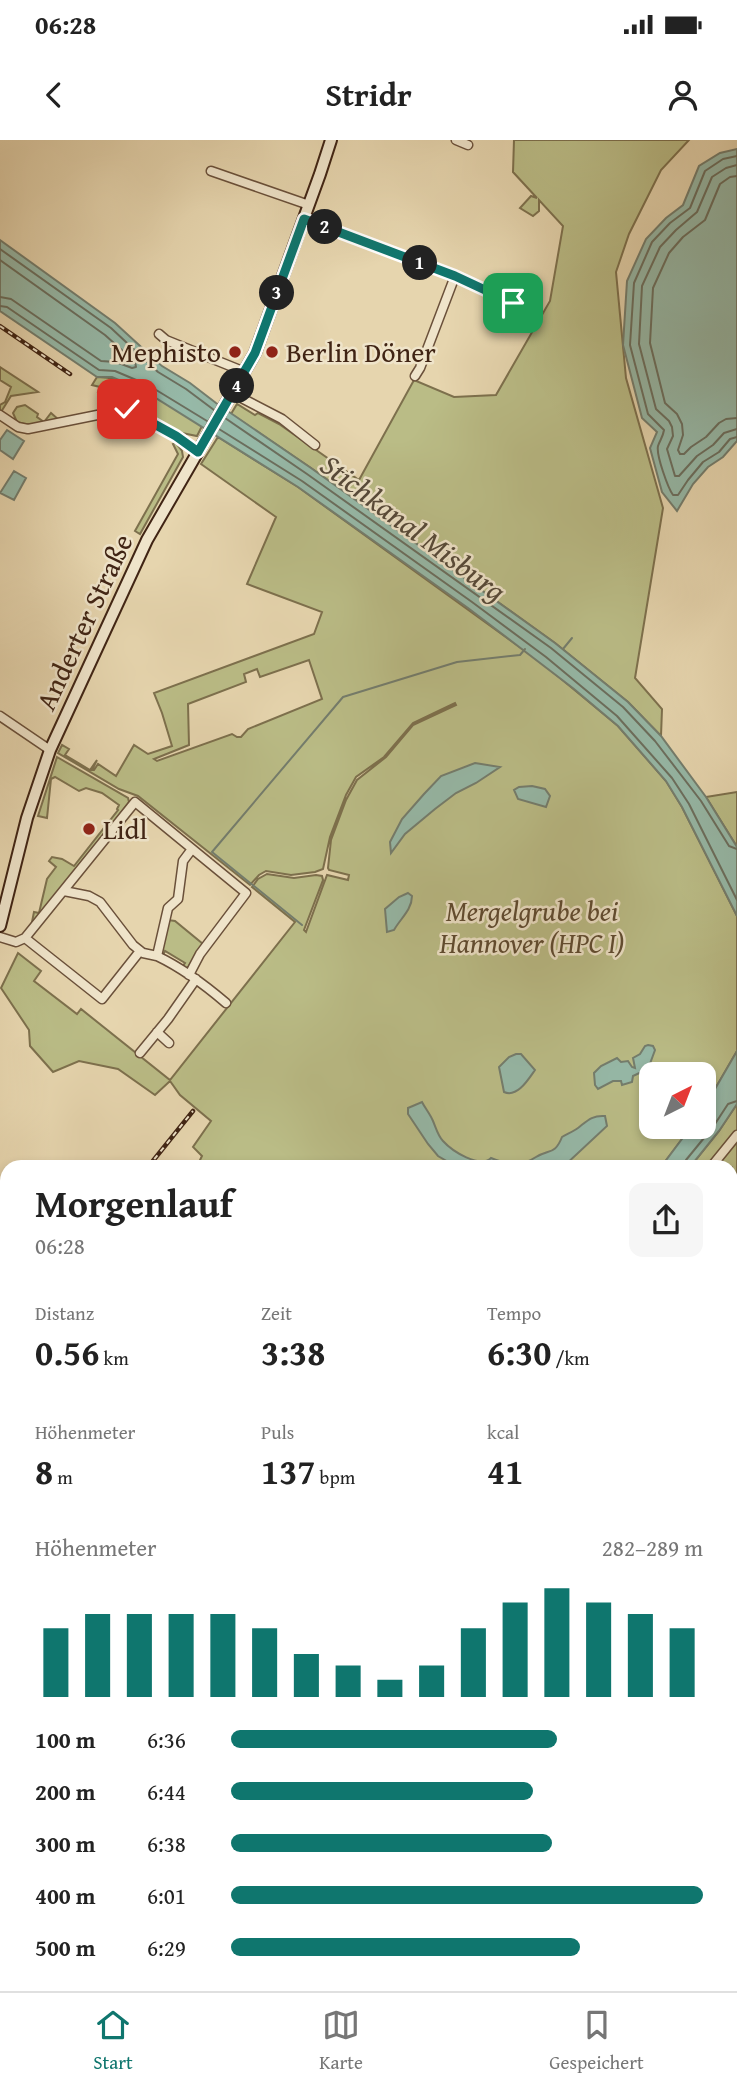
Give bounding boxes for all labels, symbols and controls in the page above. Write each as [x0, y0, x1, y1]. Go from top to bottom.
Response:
text: 06:28 [35, 5, 96, 44]
text: Stridr [325, 71, 412, 118]
icon: back [35, 76, 73, 114]
icon: person [664, 76, 702, 114]
pin: 2 [308, 210, 342, 244]
text: 2 [320, 212, 329, 240]
pin: 1 [402, 246, 438, 280]
text: 1 [415, 248, 424, 276]
pin [483, 273, 543, 333]
pin: 3 [260, 276, 294, 310]
text: 3 [272, 278, 281, 306]
icon: arrive [494, 284, 532, 322]
place label: Mephisto [111, 331, 221, 372]
place label: Berlin Döner [286, 331, 436, 372]
marker: Mephisto [227, 344, 243, 360]
marker: Berlin Döner [264, 344, 280, 360]
pin: 4 [219, 369, 254, 404]
text: 4 [232, 371, 241, 399]
pin [97, 379, 157, 439]
icon: check [108, 390, 146, 428]
water label: Stichkanal Misburg [312, 443, 516, 612]
street label: Anderter Straße [25, 527, 142, 717]
place label: Lidl [103, 808, 147, 849]
marker: Lidl [81, 821, 97, 837]
park label: Mergelgrube bei Hannover (HPC I) [439, 890, 624, 963]
north arrow [639, 1062, 716, 1139]
map controls [639, 1062, 716, 1139]
text: Morgenlauf [35, 1175, 233, 1231]
button: share [629, 1183, 703, 1257]
text: 06:28 [35, 1229, 85, 1262]
text: Distanz [35, 1299, 94, 1327]
text: Zeit [261, 1299, 292, 1327]
text: Tempo [487, 1299, 541, 1327]
text: 0.56 [35, 1327, 99, 1378]
text: 3:38 [261, 1327, 325, 1378]
text: 6:30 [487, 1327, 551, 1378]
text: km [99, 1344, 129, 1372]
text: /km [551, 1344, 590, 1372]
text: Höhenmeter [35, 1418, 135, 1446]
text: Puls [261, 1418, 294, 1446]
text: kcal [487, 1418, 519, 1446]
text: 8 [35, 1446, 53, 1497]
text: 137 [261, 1446, 315, 1497]
text: 41 [487, 1446, 523, 1497]
text: m [53, 1463, 73, 1491]
text: bpm [315, 1463, 355, 1491]
text: Höhenmeter [35, 1531, 157, 1564]
text: 282–289 m [602, 1531, 703, 1564]
text: 100 m [35, 1723, 96, 1756]
text: 6:36 [147, 1723, 186, 1756]
text: 200 m [35, 1775, 96, 1808]
text: 6:44 [147, 1775, 186, 1808]
text: 300 m [35, 1827, 96, 1860]
text: 6:38 [147, 1827, 186, 1860]
text: 400 m [35, 1879, 96, 1912]
text: 6:01 [147, 1879, 186, 1912]
text: 500 m [35, 1931, 96, 1964]
text: 6:29 [147, 1931, 186, 1964]
tab: Start [93, 2006, 133, 2076]
tab: Karte [319, 2006, 363, 2076]
tab: Gespeichert [549, 2006, 644, 2076]

